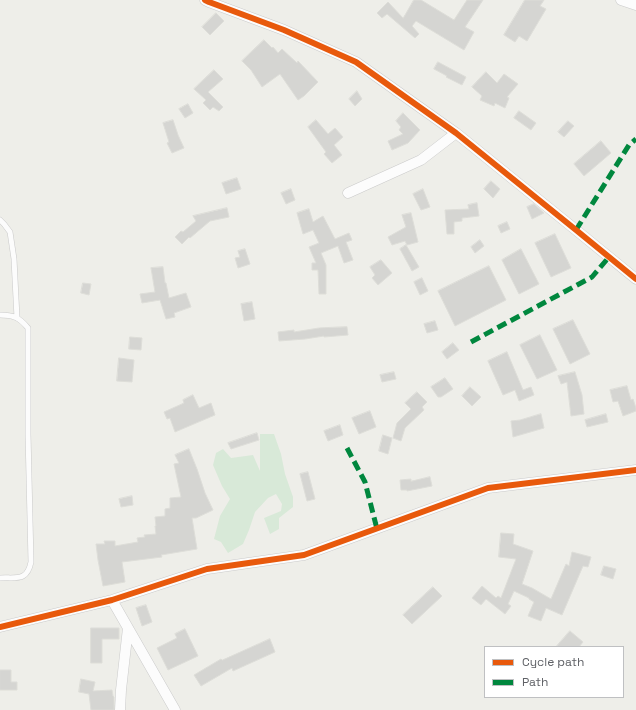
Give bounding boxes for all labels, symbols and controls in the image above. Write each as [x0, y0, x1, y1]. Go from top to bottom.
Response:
legend [484, 646, 624, 698]
text: Cycle path [522, 654, 584, 670]
text: Path [522, 674, 548, 690]

